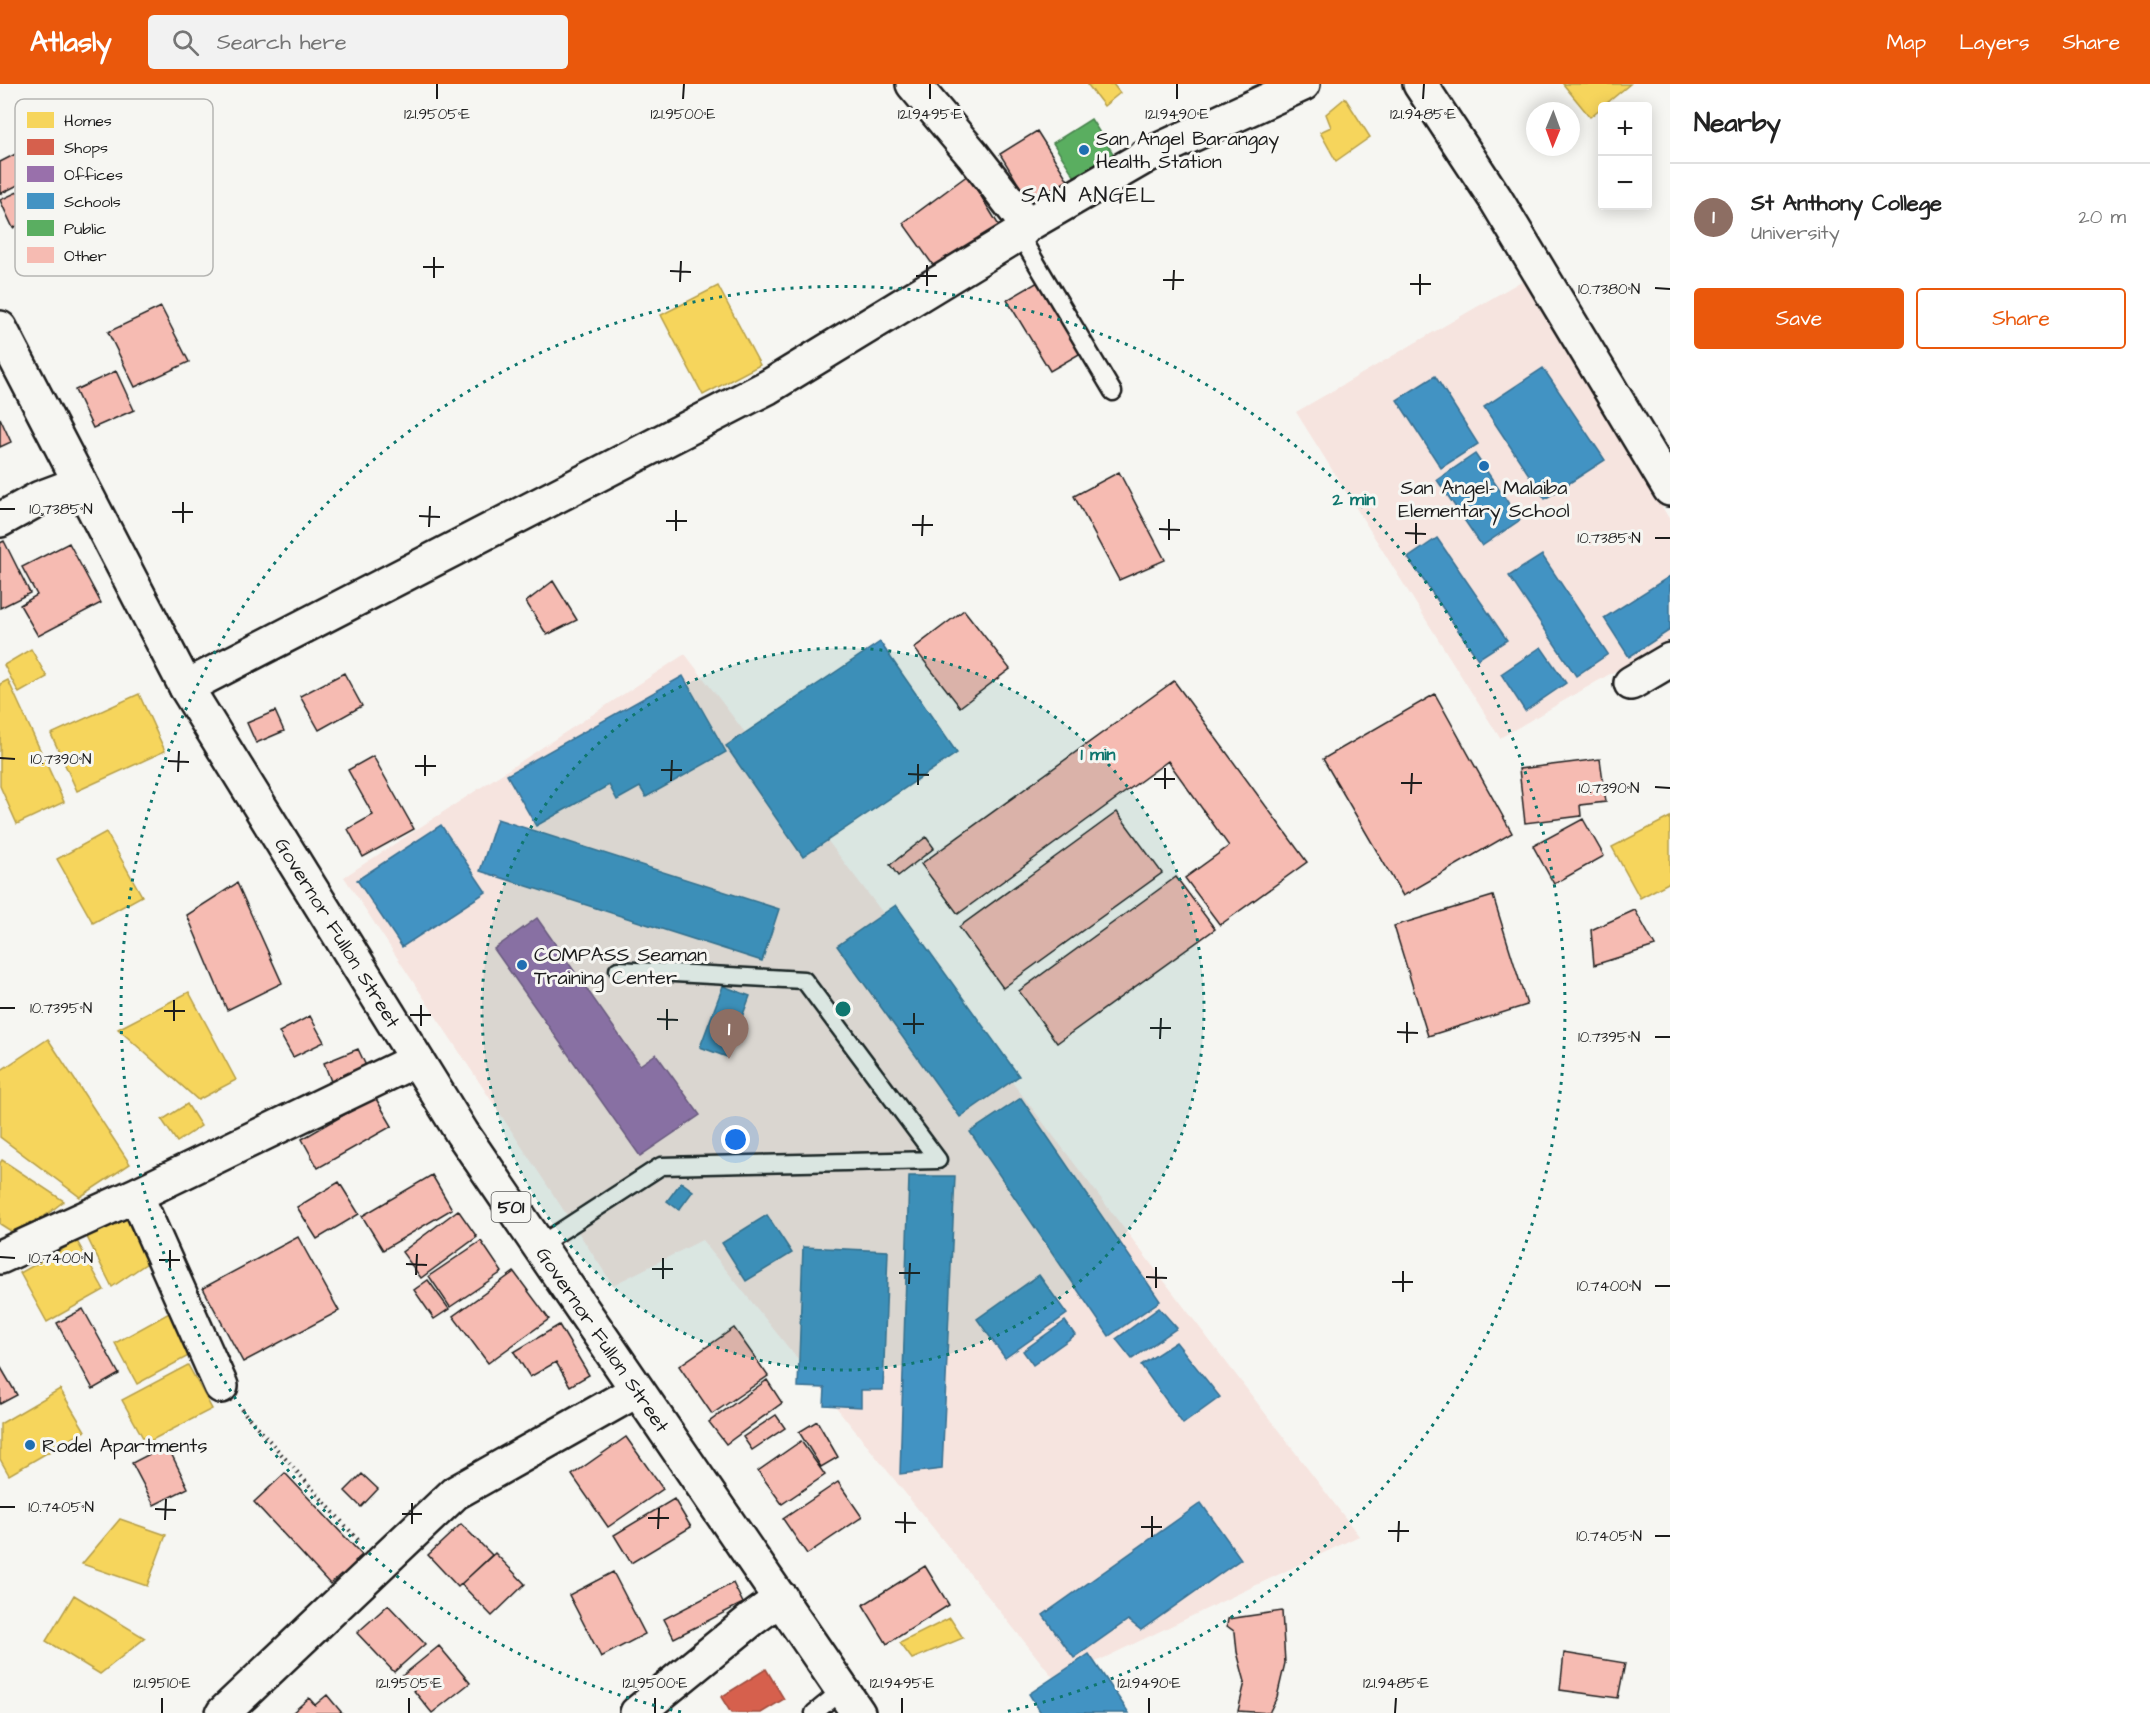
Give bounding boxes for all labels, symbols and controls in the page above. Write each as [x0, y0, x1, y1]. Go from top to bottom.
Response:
search box [148, 15, 568, 69]
text: Atlasly [30, 23, 112, 62]
icon: search [169, 26, 202, 59]
text: Search here [217, 27, 347, 58]
text: Map [1886, 28, 1926, 57]
text: Layers [1959, 28, 2029, 57]
text: Share [2062, 28, 2120, 57]
legend [15, 99, 213, 276]
north arrow [1526, 102, 1580, 156]
map controls [1598, 102, 1652, 210]
button: + [1598, 102, 1652, 156]
text: 121.9505°E [404, 104, 470, 125]
text: 121.9500°E [651, 104, 716, 125]
text: 121.9495°E [898, 104, 962, 125]
text: 121.9490°E [1145, 104, 1209, 125]
text: 121.9485°E [1390, 104, 1456, 125]
text: Nearby [1694, 105, 1781, 141]
text: Homes [64, 110, 112, 132]
place label: San Angel Barangay Health Station [1096, 125, 1279, 176]
text: Shops [64, 137, 108, 159]
marker: San Angel Barangay Health Station [1077, 143, 1091, 157]
button: − [1598, 156, 1652, 210]
text: Offices [64, 164, 123, 186]
district label: SAN ANGEL [1021, 180, 1157, 211]
text: St Anthony College [1751, 188, 1942, 219]
text: Schools [64, 191, 121, 213]
text: 1 [1712, 203, 1715, 231]
text: 20 m [2078, 203, 2126, 231]
text: Public [64, 218, 106, 240]
text: University [1751, 219, 1840, 247]
text: Other [64, 245, 107, 267]
text: 10.7380°N [1578, 279, 1640, 300]
button: Save [1694, 288, 1904, 349]
button: Share [1916, 288, 2126, 349]
marker: San Angel- Malaiba Elementary School [1477, 459, 1491, 473]
place label: San Angel- Malaiba Elementary School [1398, 474, 1570, 526]
text: 2 min [1331, 487, 1376, 512]
text: 10.7385°N [29, 499, 93, 520]
text: 10.7385°N [1577, 528, 1641, 549]
text: 1 min [1080, 742, 1116, 767]
text: 10.7390°N [30, 749, 92, 770]
text: 10.7390°N [1578, 778, 1640, 799]
street label: Governor Fullon Street [268, 833, 407, 1033]
place label: COMPASS Seaman Training Center [534, 941, 707, 993]
marker: COMPASS Seaman Training Center [515, 958, 529, 972]
text: 10.7395°N [30, 998, 92, 1019]
centre of rings [833, 999, 853, 1019]
pin: 1 [710, 1010, 748, 1059]
text: 10.7395°N [1578, 1027, 1640, 1048]
your location [721, 1125, 750, 1154]
road number: 501 [492, 1192, 530, 1222]
street label: Governor Fullon Street [529, 1242, 676, 1439]
text: 10.7400°N [29, 1248, 93, 1269]
text: 10.7400°N [1577, 1276, 1641, 1297]
place label: Rodel Apartments [42, 1432, 208, 1460]
marker: Rodel Apartments [23, 1438, 37, 1452]
text: 10.7405°N [28, 1497, 94, 1518]
text: 10.7405°N [1576, 1526, 1642, 1547]
text: 121.9510°E [133, 1673, 191, 1694]
text: 121.9505°E [376, 1673, 442, 1694]
text: 121.9500°E [623, 1673, 688, 1694]
text: 121.9495°E [870, 1673, 934, 1694]
text: 121.9490°E [1117, 1673, 1181, 1694]
text: 121.9485°E [1363, 1673, 1429, 1694]

